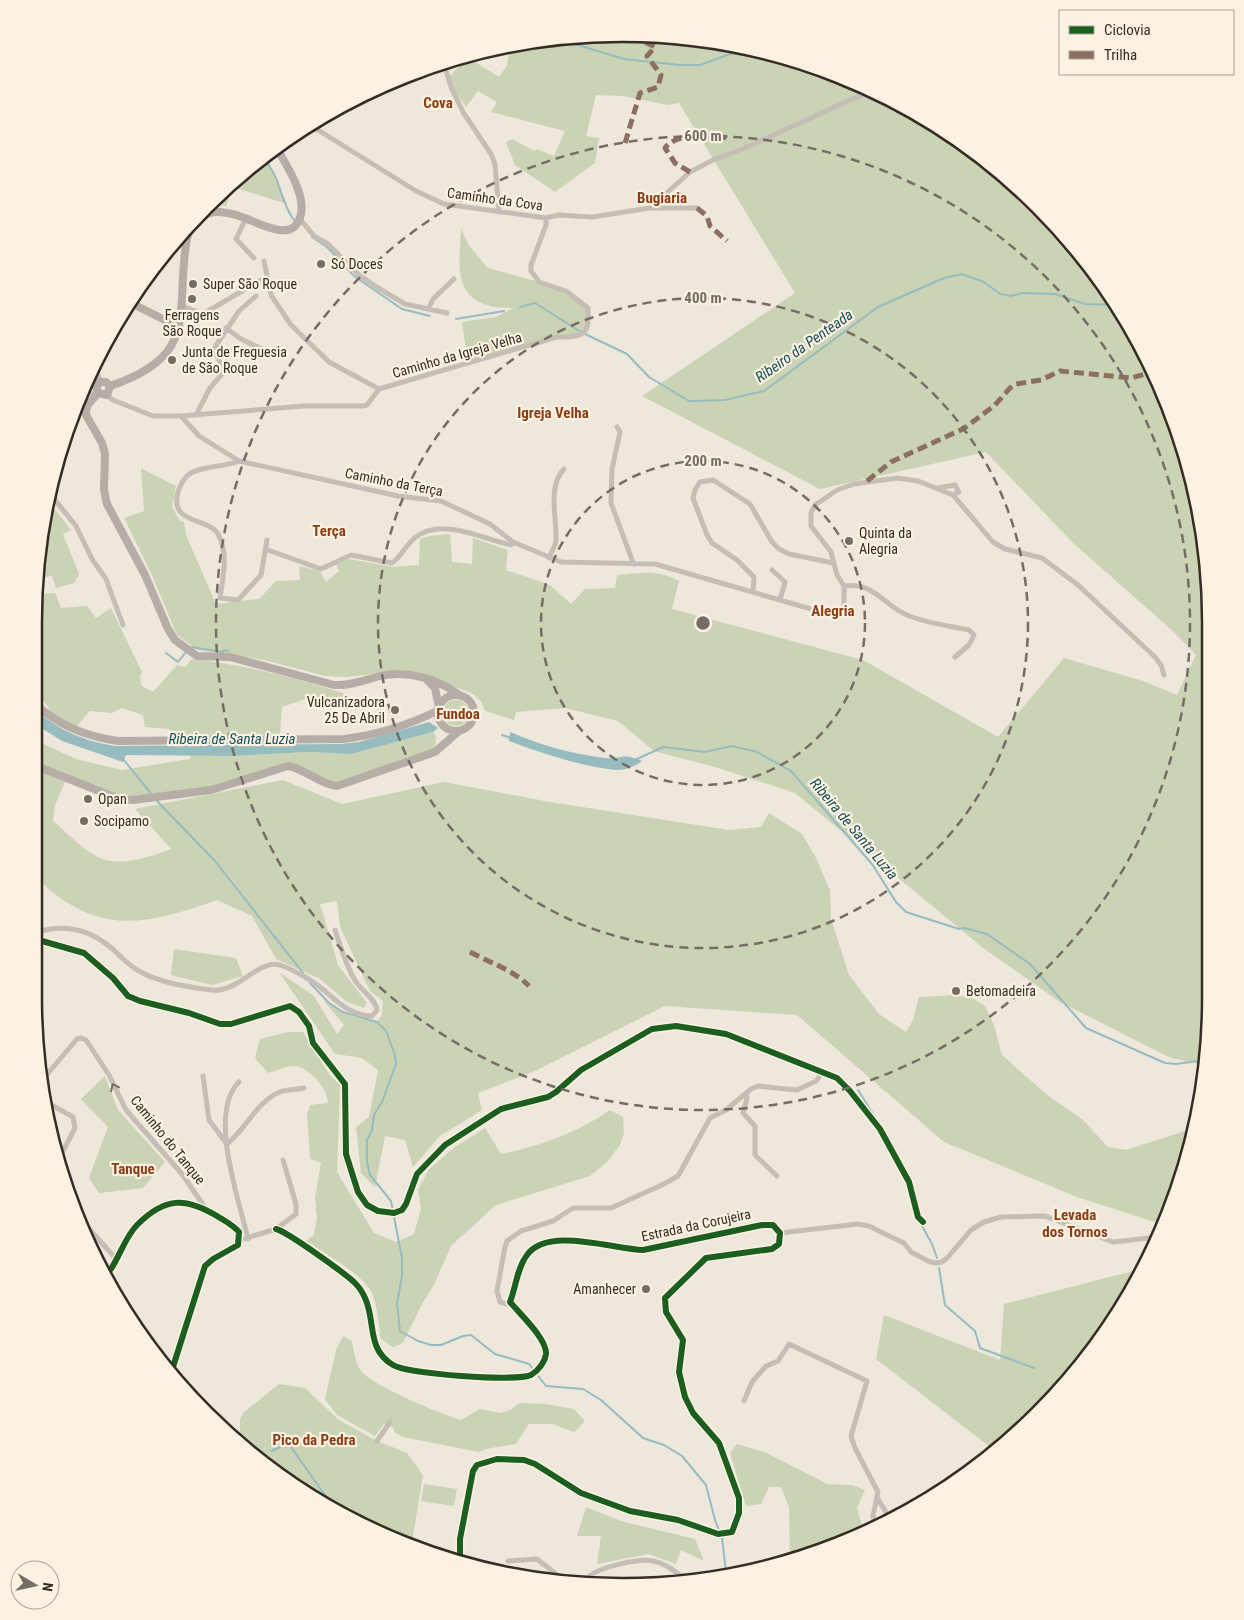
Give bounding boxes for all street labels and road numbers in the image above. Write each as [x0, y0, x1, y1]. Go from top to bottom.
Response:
street label: Caminho da Cova [446, 184, 544, 214]
street label: Caminho da Igreja Velha [390, 329, 524, 381]
street label: Caminho da Terça [344, 465, 444, 499]
street label: Caminho do Tanque [127, 1092, 209, 1188]
street label: Estrada da Corujeira [640, 1206, 752, 1244]

